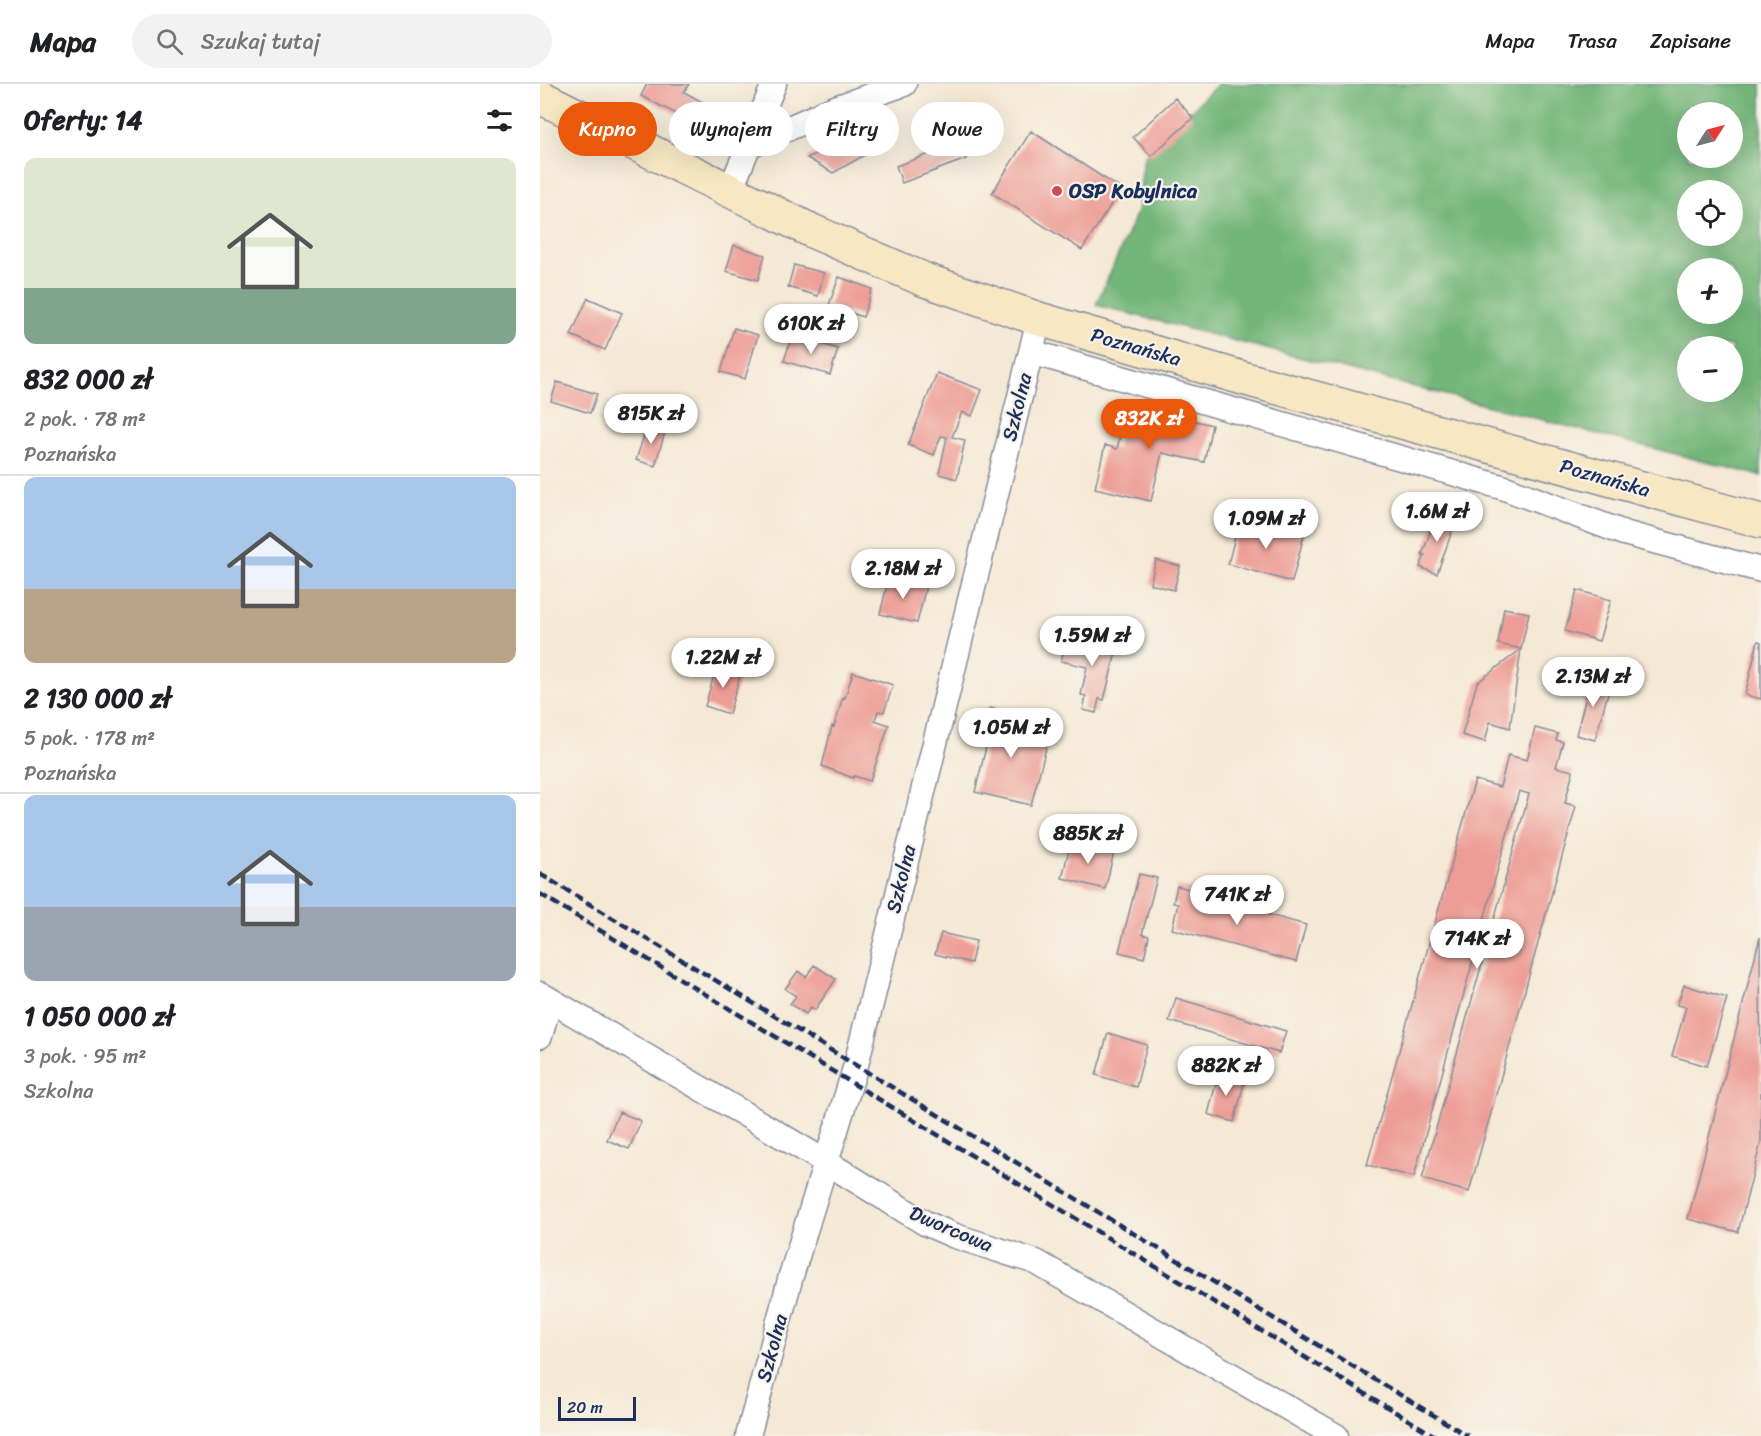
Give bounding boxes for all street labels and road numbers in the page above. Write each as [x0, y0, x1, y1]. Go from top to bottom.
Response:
street label: Poznańska [1087, 317, 1185, 377]
street label: Szkolna [992, 368, 1043, 445]
street label: Poznańska [1556, 448, 1654, 508]
street label: Szkolna [876, 840, 927, 917]
street label: Dworcowa [904, 1196, 998, 1262]
street label: Szkolna [746, 1309, 798, 1386]

